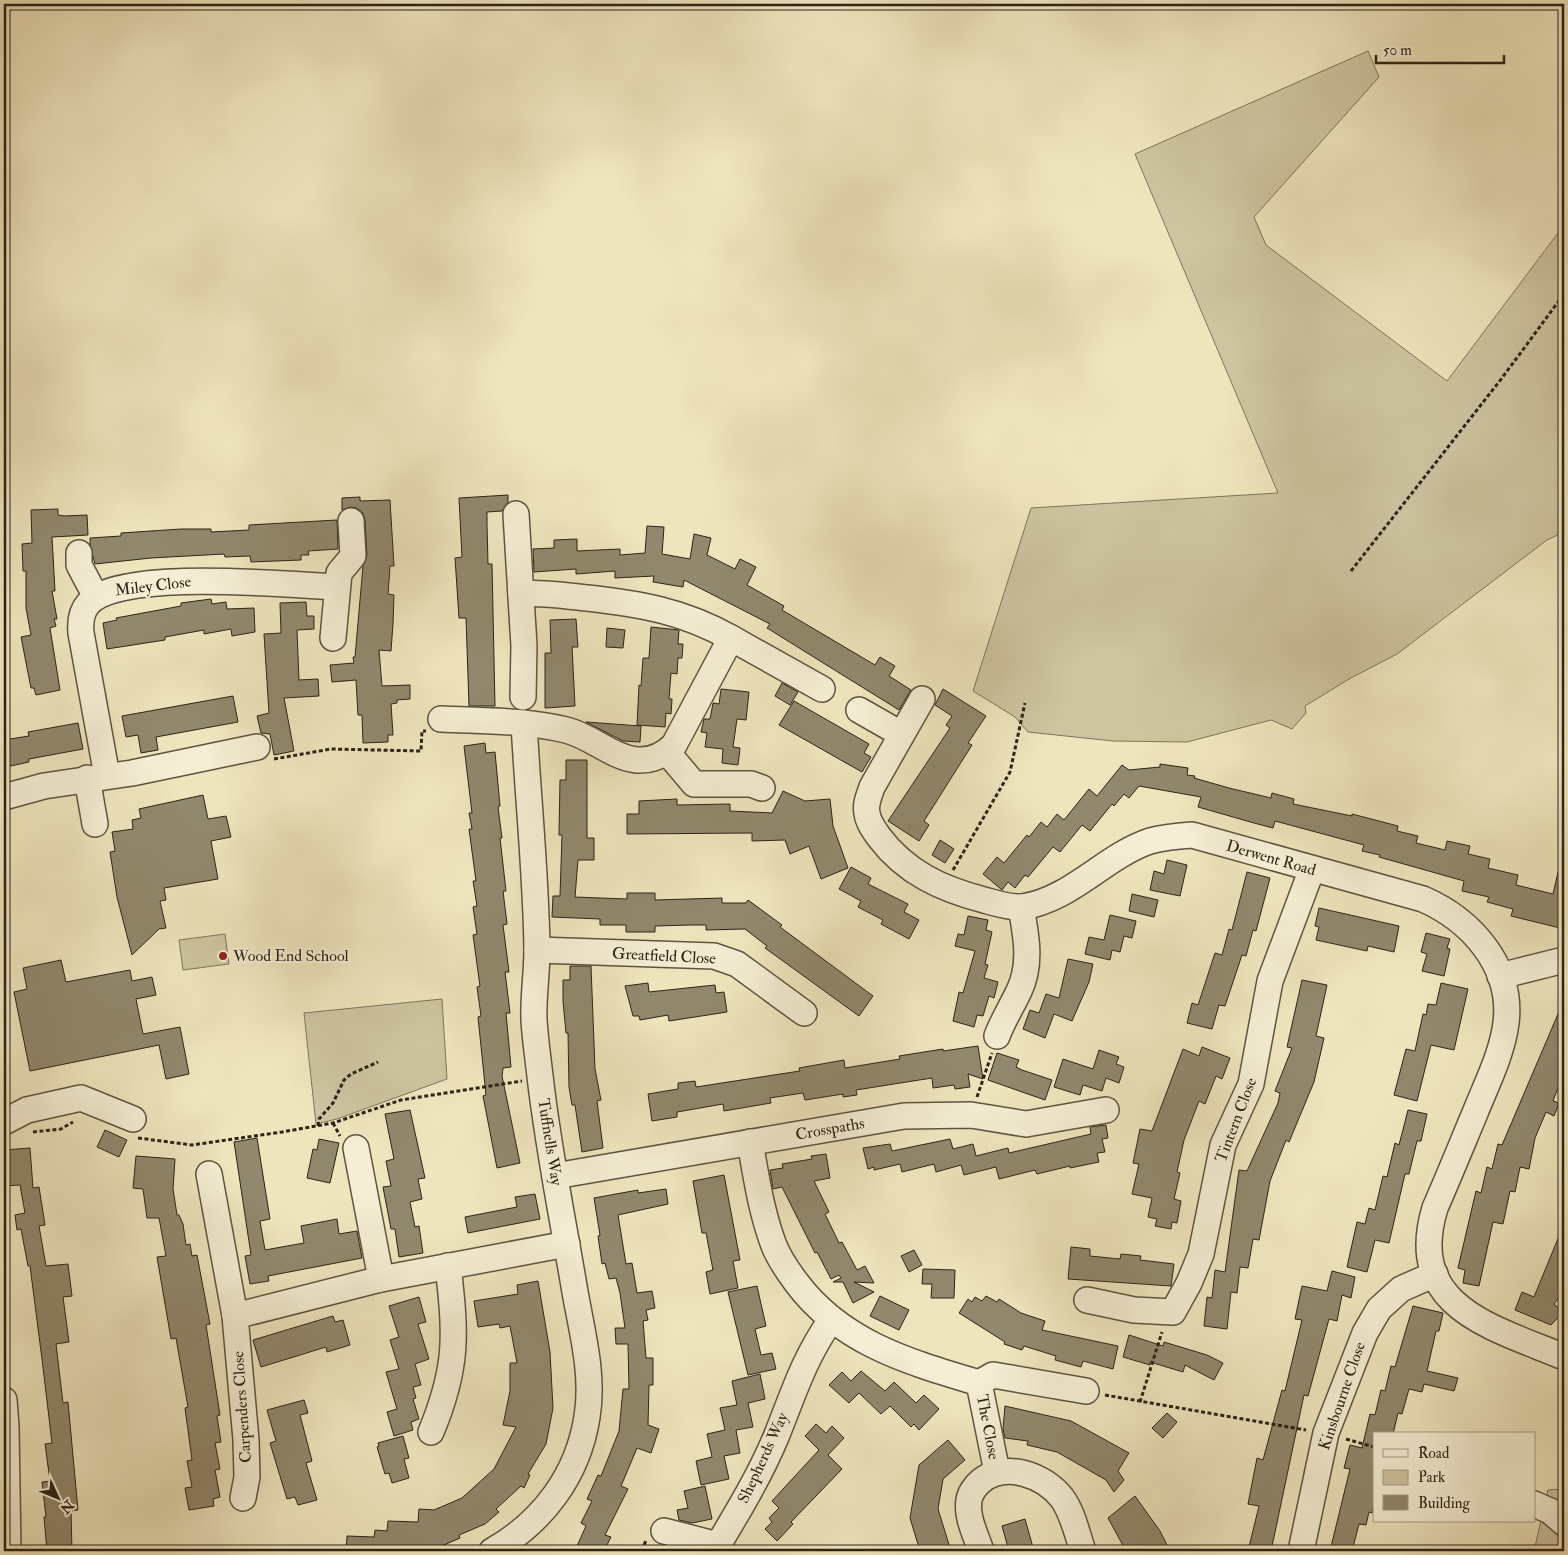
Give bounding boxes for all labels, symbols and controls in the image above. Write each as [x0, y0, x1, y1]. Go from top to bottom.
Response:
scale bar [1376, 32, 1503, 64]
text: 50 m [1383, 41, 1412, 60]
street label: Miley Close [114, 571, 192, 601]
street label: Derwent Road [1224, 836, 1318, 880]
street label: Greatfield Close [611, 943, 717, 969]
place label: Wood End School [232, 946, 349, 966]
marker: Wood End School [217, 950, 229, 962]
street label: Tintern Close [1211, 1075, 1261, 1165]
street label: Tuffnells Way [533, 1097, 567, 1188]
street label: Crosspaths [794, 1113, 866, 1146]
street label: Kinsbourne Close [1314, 1339, 1370, 1453]
street label: Carpenders Close [228, 1350, 257, 1464]
street label: The Close [972, 1393, 1004, 1462]
street label: Shepherds Way [733, 1409, 794, 1507]
legend [1373, 1432, 1536, 1522]
text: Road [1418, 1444, 1450, 1463]
text: Park [1418, 1468, 1445, 1487]
north arrow [32, 1472, 82, 1522]
text: Building [1418, 1494, 1470, 1513]
text: N [56, 1496, 78, 1517]

